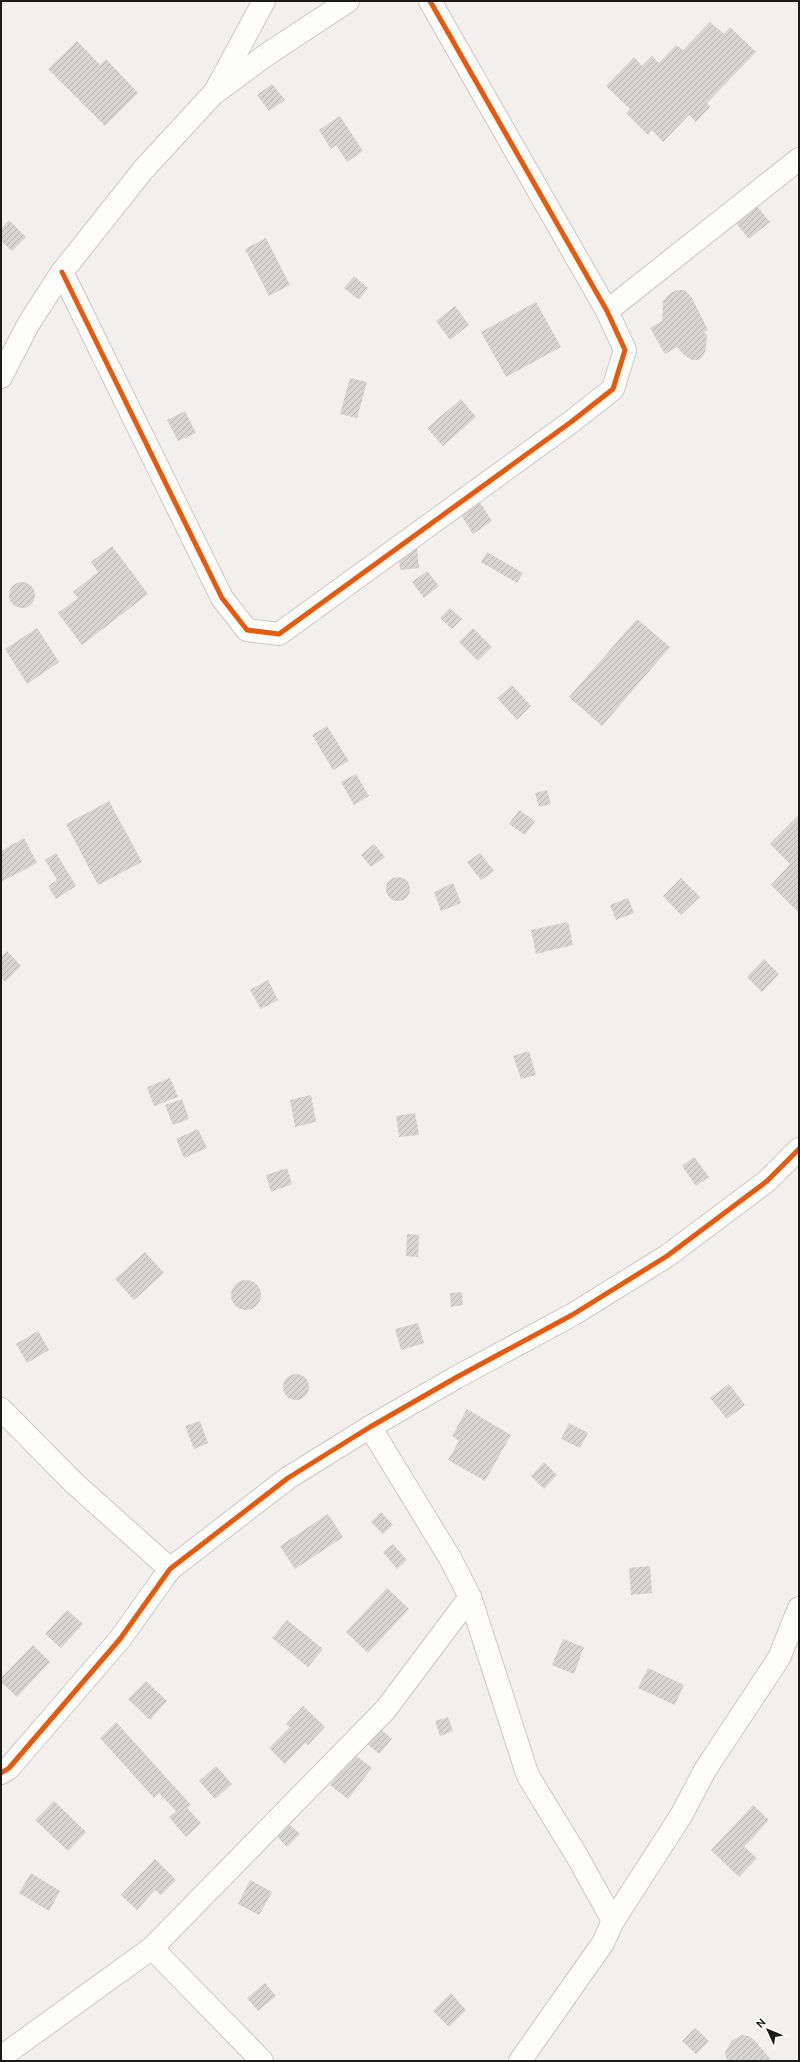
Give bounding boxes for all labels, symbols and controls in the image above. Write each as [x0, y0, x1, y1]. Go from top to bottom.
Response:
north arrow [748, 2010, 788, 2050]
text: N [754, 2016, 768, 2030]

